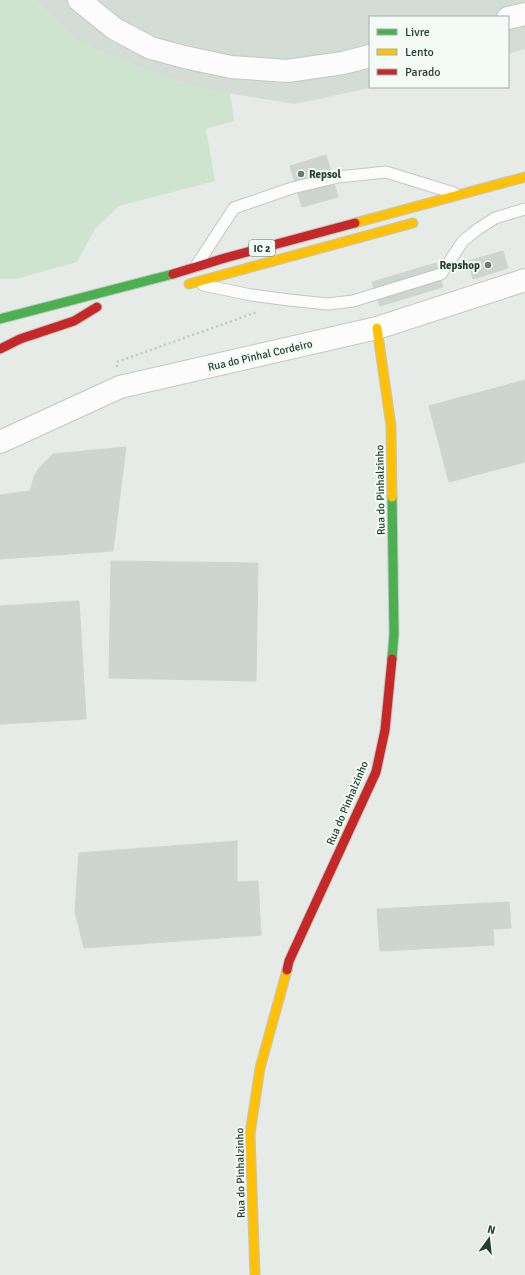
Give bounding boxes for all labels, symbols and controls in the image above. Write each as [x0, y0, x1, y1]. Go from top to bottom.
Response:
legend [369, 16, 509, 88]
text: Livre [405, 25, 430, 40]
text: Lento [405, 45, 434, 60]
text: Parado [405, 65, 441, 80]
place label: Repsol [309, 168, 342, 181]
marker: Repsol [296, 169, 306, 179]
road number: IC 2 [249, 240, 275, 256]
place label: Repshop [440, 259, 480, 272]
marker: Repshop [483, 260, 493, 270]
street label: Rua do Pinhal Cordeiro [207, 337, 314, 374]
street label: Rua do Pinhalzinho [373, 445, 388, 535]
street label: Rua do Pinhalzinho [324, 759, 371, 847]
street label: Rua do Pinhalzinho [233, 1128, 248, 1218]
north arrow [469, 1219, 509, 1259]
text: N [486, 1223, 497, 1237]

